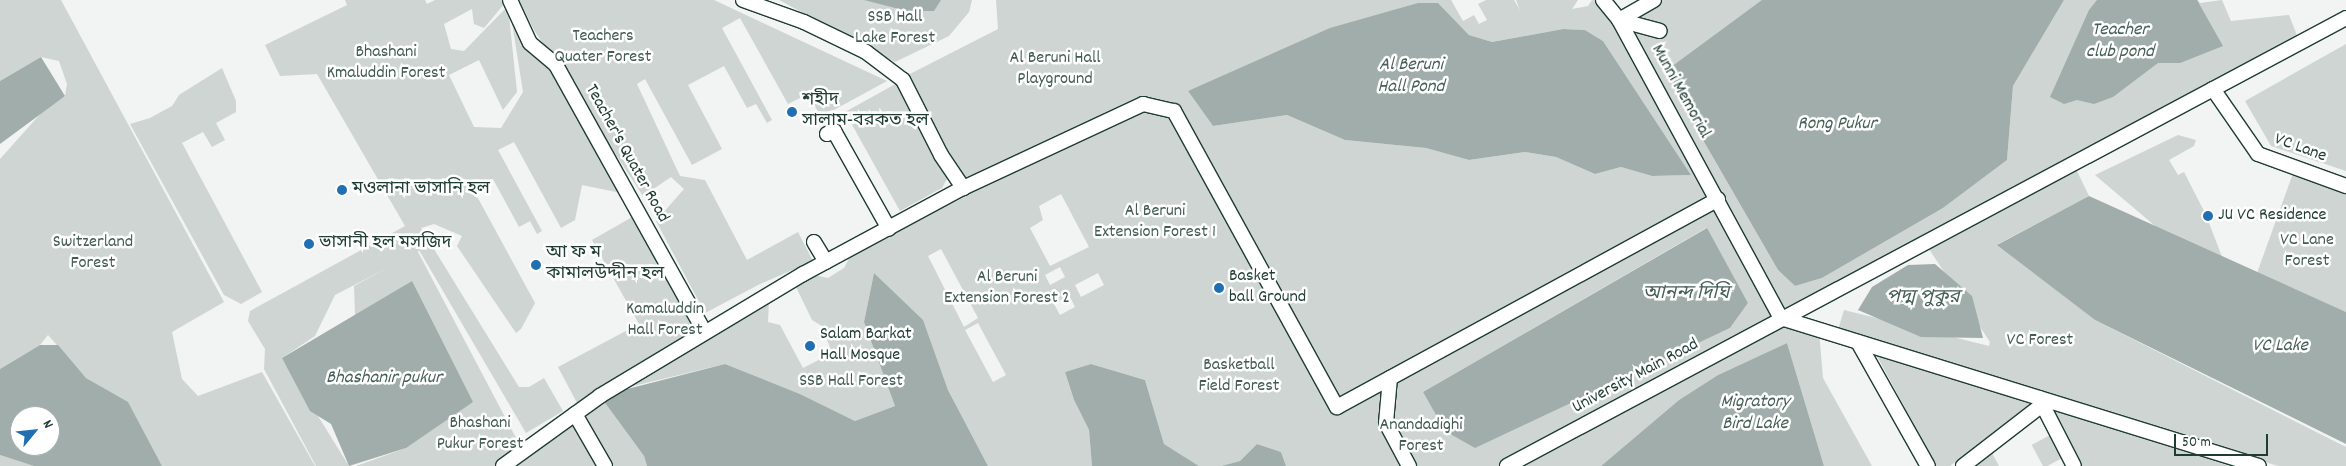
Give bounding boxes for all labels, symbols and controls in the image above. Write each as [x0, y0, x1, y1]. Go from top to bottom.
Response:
park label: SSB Hall Lake Forest [855, 8, 935, 50]
water label: Teacher club pond [2086, 20, 2154, 64]
park label: Teachers Quater Forest [555, 27, 651, 70]
street label: Munni Memorial [1645, 41, 1715, 143]
park label: Bhashani Kmaluddin Forest [327, 43, 445, 86]
park label: Al Beruni Hall Playground [1009, 49, 1101, 92]
water label: Al Beruni Hall Pond [1378, 55, 1444, 99]
street label: Teacher's Quater Road [579, 81, 673, 227]
place label: শহীদ সালাম-বরকত হল [802, 91, 929, 134]
marker: শহীদ সালাম-বরকত হল [786, 106, 798, 118]
water label: Rong Pukur [1797, 114, 1877, 136]
street label: VC Lane [2271, 130, 2329, 168]
place label: মওলানা ভাসানি হল [352, 179, 490, 201]
marker: মওলানা ভাসানি হল [336, 184, 348, 196]
park label: Al Beruni Extension Forest 1 [1094, 202, 1216, 244]
place label: JU VC Residence [2218, 205, 2326, 227]
marker: JU VC Residence [2202, 210, 2214, 222]
park label: VC Lane Forest [2280, 231, 2334, 274]
park label: Switzerland Forest [53, 233, 133, 276]
place label: ভাসানী হল মসজিদ [319, 233, 452, 255]
marker: ভাসানী হল মসজিদ [303, 238, 315, 250]
place label: আ ফ ম কামালউদ্দীন হল [546, 244, 664, 286]
marker: আ ফ ম কামালউদ্দীন হল [530, 259, 542, 271]
place label: Basket ball Ground [1229, 267, 1306, 310]
park label: Al Beruni Extension Forest 2 [944, 268, 1070, 310]
marker: Basket ball Ground [1213, 282, 1225, 294]
water label: আনন্দ দিঘি [1643, 284, 1729, 306]
water label: পদ্ম পুকুর [1886, 288, 1960, 310]
park label: Kamaluddin Hall Forest [626, 300, 704, 342]
place label: Salam Barkat Hall Mosque [820, 325, 912, 368]
park label: VC Forest [2007, 330, 2073, 352]
street label: University Main Road [1569, 335, 1703, 419]
water label: VC Lake [2252, 336, 2308, 358]
marker: Salam Barkat Hall Mosque [804, 340, 816, 352]
park label: Basketball Field Forest [1199, 356, 1279, 398]
water label: Bhashanir pukur [326, 368, 442, 390]
park label: SSB Hall Forest [799, 371, 903, 393]
water label: Migratory Bird Lake [1720, 392, 1790, 436]
north arrow [10, 406, 60, 456]
park label: Bhashani Pukur Forest [437, 414, 523, 456]
park label: Anandadighi Forest [1380, 416, 1462, 458]
text: N [37, 417, 58, 432]
scale bar [2176, 424, 2270, 456]
text: 50 m [2182, 432, 2211, 454]

